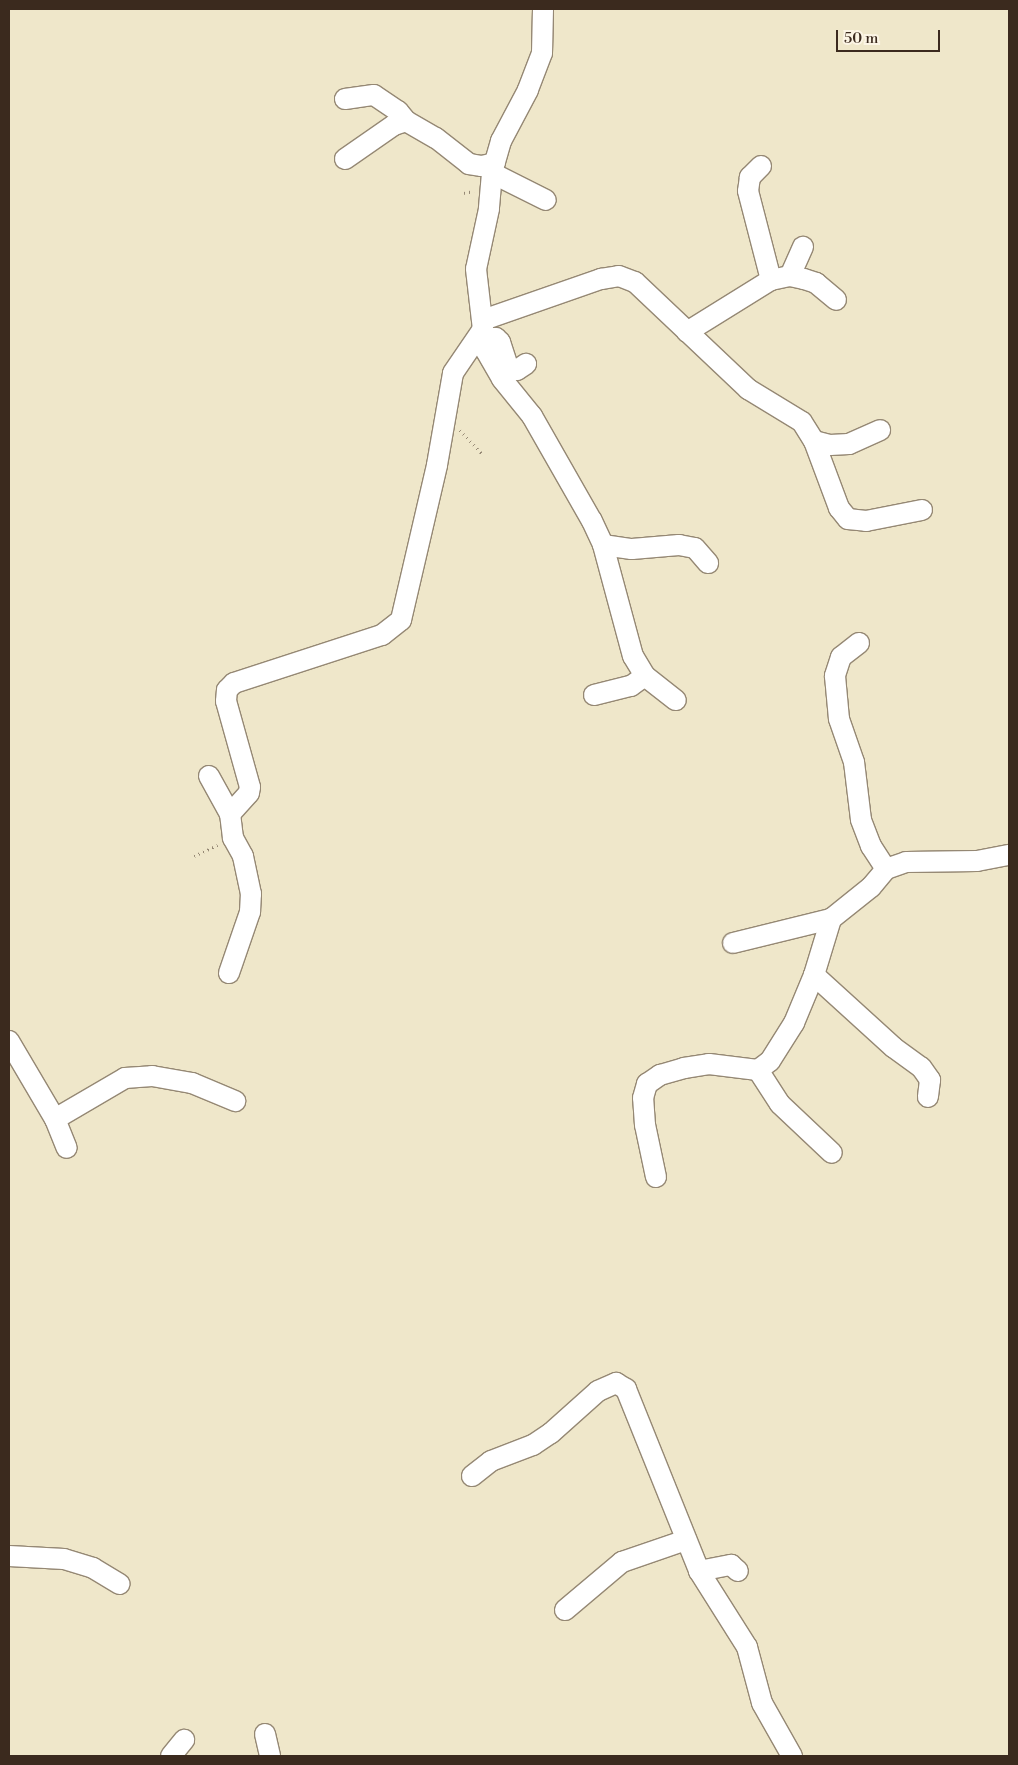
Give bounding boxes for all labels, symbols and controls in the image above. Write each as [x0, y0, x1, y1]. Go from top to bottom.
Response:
scale bar [838, 20, 942, 52]
text: 50 m [844, 29, 878, 48]

